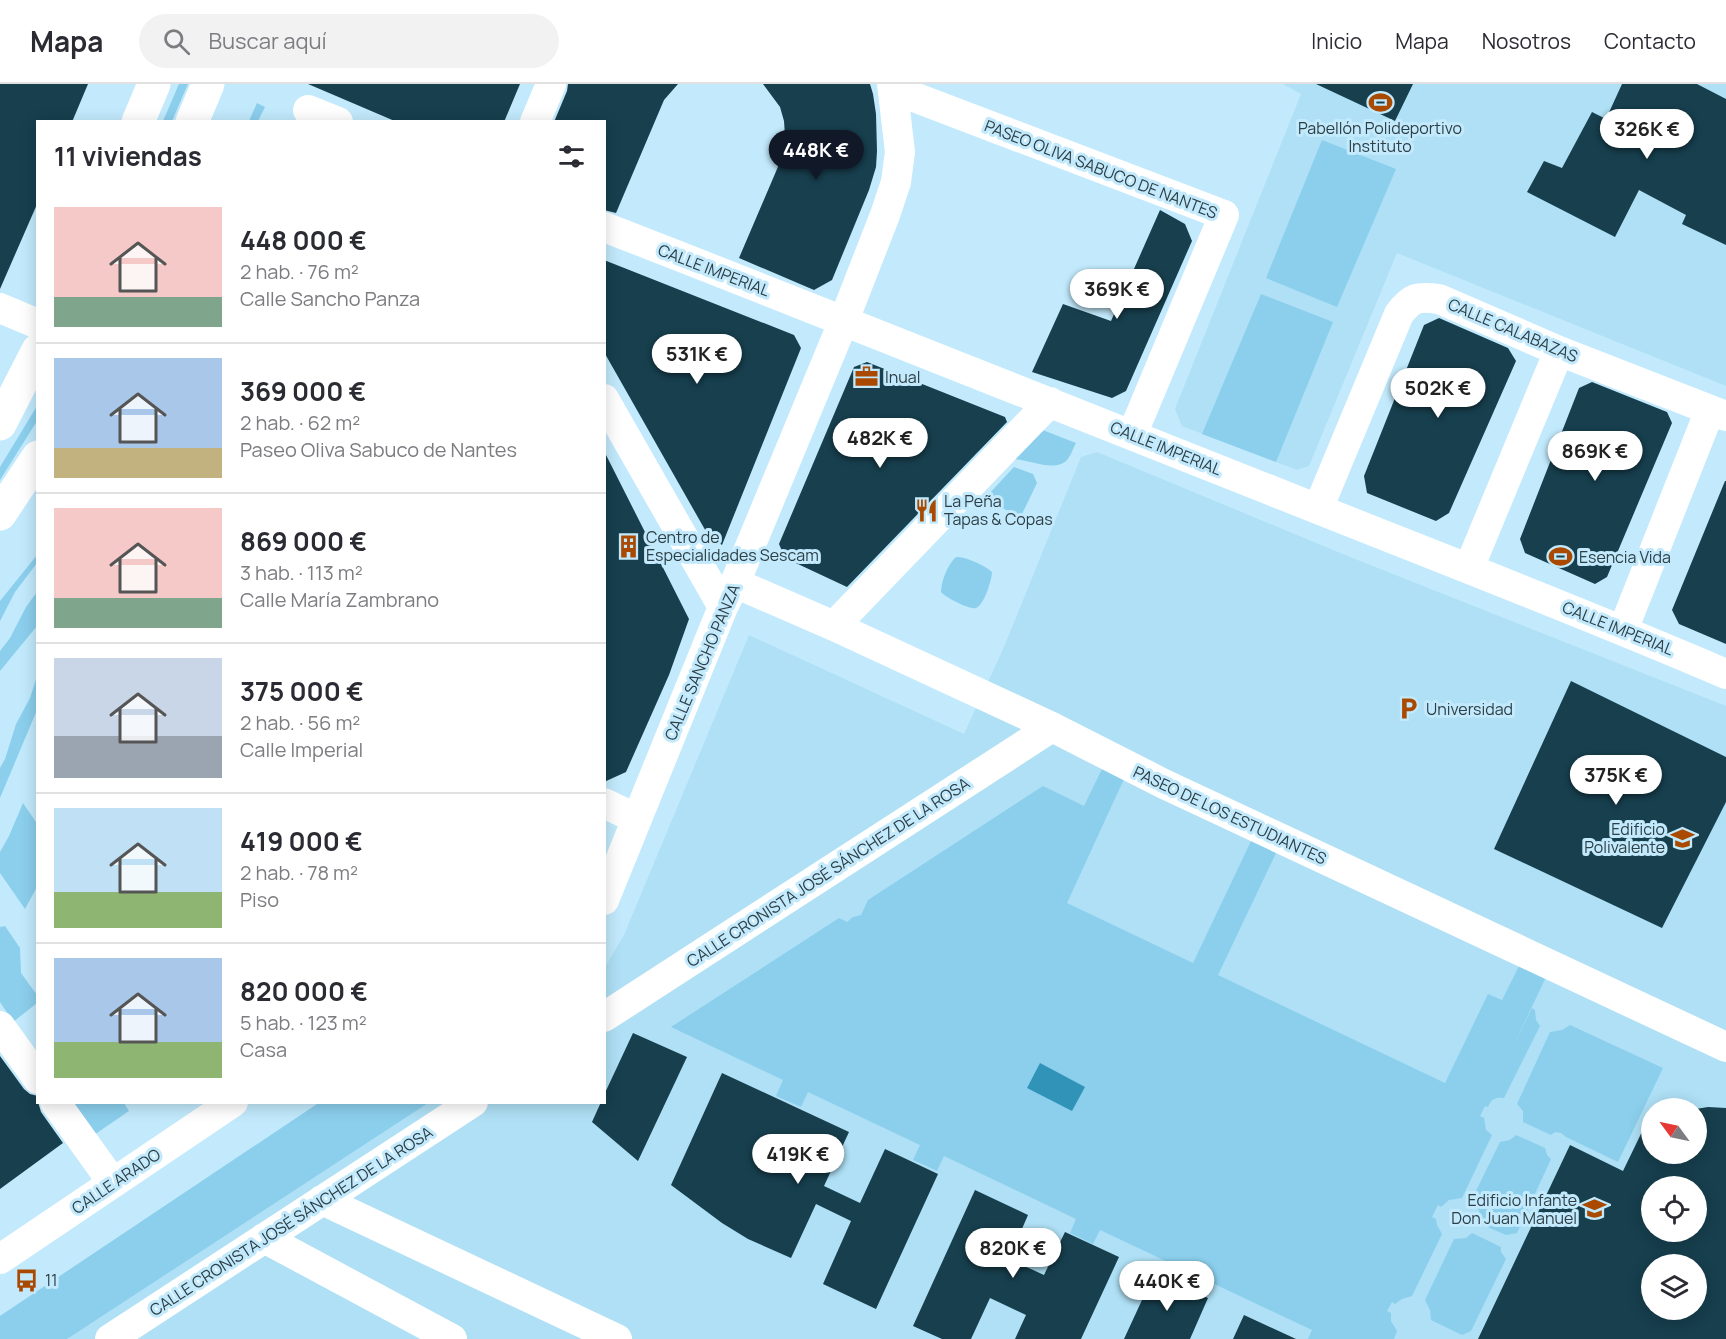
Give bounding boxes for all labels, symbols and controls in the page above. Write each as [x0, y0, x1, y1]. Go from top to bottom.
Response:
search box [139, 14, 559, 68]
text: Mapa [30, 22, 103, 60]
icon: search [160, 25, 193, 58]
text: Buscar aquí [208, 26, 327, 56]
text: Inicio [1311, 27, 1362, 55]
text: Mapa [1395, 27, 1449, 55]
text: Nosotros [1482, 27, 1571, 55]
text: Contacto [1604, 27, 1696, 55]
sports icon: Pabellón Polideportivo Instituto [1367, 90, 1393, 116]
pin: 326K € [1598, 109, 1696, 160]
street label: PASEO OLIVA SABUCO DE NANTES [981, 114, 1221, 224]
text: 326K € [1614, 115, 1680, 142]
place label: Pabellón Polideportivo Instituto [1298, 117, 1462, 157]
pin: 448K € [767, 130, 865, 181]
text: 448K € [783, 136, 849, 163]
text: 11 viviendas [54, 138, 202, 174]
icon: filters [555, 140, 588, 173]
text: 448 000 € [240, 222, 367, 258]
icon: home [102, 231, 174, 303]
street label: CALLE IMPERIAL [655, 239, 773, 301]
text: 2 hab. · 76 m² [240, 258, 359, 285]
pin: 369K € [1068, 269, 1166, 320]
text: 369K € [1084, 275, 1150, 302]
text: Calle Sancho Panza [240, 285, 420, 312]
street label: CALLE CALABAZAS [1445, 293, 1581, 367]
pin: 531K € [648, 334, 746, 385]
text: 531K € [666, 340, 728, 367]
office icon: Inual [854, 364, 880, 390]
place label: Inual [885, 366, 920, 388]
pin: 502K € [1389, 368, 1487, 419]
text: 369 000 € [240, 373, 366, 409]
text: 502K € [1405, 374, 1471, 401]
icon: home [102, 382, 174, 454]
text: 2 hab. · 62 m² [240, 409, 360, 436]
street label: CALLE IMPERIAL [1107, 416, 1225, 480]
pin: 482K € [831, 418, 929, 469]
text: 482K € [847, 424, 913, 451]
pin: 869K € [1546, 431, 1644, 482]
text: Paseo Oliva Sabuco de Nantes [240, 436, 517, 463]
text: 869K € [1562, 437, 1628, 464]
place label: La Peña Tapas & Copas [944, 490, 1053, 530]
restaurant icon: La Peña Tapas & Copas [913, 497, 939, 523]
text: 869 000 € [240, 523, 367, 559]
place label: Centro de Especialidades Sescam [646, 526, 819, 566]
icon: home [102, 532, 174, 604]
building icon: Centro de Especialidades Sescam [615, 533, 641, 559]
sports icon: Esencia Vida [1548, 544, 1574, 570]
place label: Esencia Vida [1579, 546, 1671, 568]
text: 3 hab. · 113 m² [240, 559, 363, 586]
street label: CALLE SANCHO PANZA [659, 580, 745, 744]
text: Calle María Zambrano [240, 586, 439, 613]
street label: CALLE IMPERIAL [1559, 596, 1677, 660]
text: 375 000 € [240, 673, 364, 709]
icon: home [102, 682, 174, 754]
parking icon: Universidad [1395, 696, 1421, 722]
place label: Universidad [1426, 698, 1513, 720]
text: 2 hab. · 56 m² [240, 709, 360, 736]
text: Calle Imperial [240, 736, 363, 763]
pin: 375K € [1567, 755, 1665, 806]
street label: PASEO DE LOS ESTUDIANTES [1130, 761, 1330, 870]
text: 375K € [1584, 761, 1648, 788]
street label: CALLE CRONISTA JOSÉ SÁNCHEZ DE LA ROSA [682, 772, 974, 972]
place label: Edificio Polivalente [1584, 818, 1665, 858]
text: 419 000 € [240, 823, 363, 859]
school or university icon: Edificio Polivalente [1670, 825, 1696, 851]
icon: home [102, 832, 174, 904]
text: 2 hab. · 78 m² [240, 859, 358, 886]
text: Piso [240, 886, 279, 913]
text: 820 000 € [240, 973, 368, 1009]
icon: home [102, 982, 174, 1054]
text: 5 hab. · 123 m² [240, 1009, 367, 1036]
text: Casa [240, 1036, 287, 1063]
north arrow [1641, 1098, 1707, 1164]
map controls [1641, 1098, 1707, 1320]
street label: CALLE CRONISTA JOSÉ SÁNCHEZ DE LA ROSA [145, 1121, 437, 1321]
pin: 419K € [749, 1134, 847, 1185]
text: 419K € [766, 1140, 830, 1167]
street label: CALLE ARADO [67, 1143, 165, 1219]
button: locate [1641, 1176, 1707, 1242]
place label: Edificio Infante Don Juan Manuel [1451, 1189, 1577, 1229]
school or university icon: Edificio Infante Don Juan Manuel [1582, 1196, 1608, 1222]
pin: 820K € [964, 1228, 1062, 1279]
text: 820K € [979, 1234, 1047, 1261]
button: layers [1641, 1254, 1707, 1320]
pin: 440K € [1118, 1261, 1216, 1312]
bus stop icon: 11 [14, 1267, 40, 1293]
text: 440K € [1133, 1267, 1201, 1294]
place label: 11 [45, 1269, 57, 1291]

